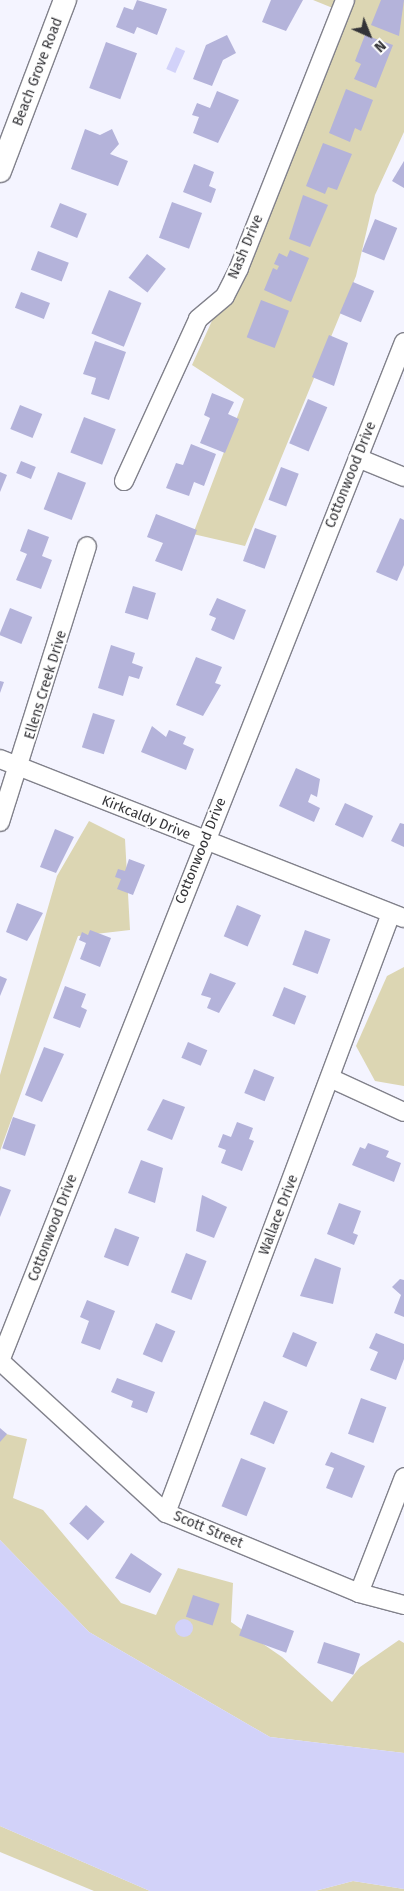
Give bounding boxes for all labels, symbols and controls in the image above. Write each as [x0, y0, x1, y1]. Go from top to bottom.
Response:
north arrow [344, 10, 394, 60]
street label: Beach Grove Road [10, 15, 66, 129]
text: N [371, 37, 389, 55]
street label: Nash Drive [225, 212, 267, 282]
street label: Cottonwood Drive [322, 419, 380, 531]
street label: Ellens Creek Drive [21, 628, 71, 742]
street label: Kirkcaldy Drive [99, 793, 193, 843]
street label: Cottonwood Drive [172, 795, 230, 907]
street label: Cottonwood Drive [25, 1172, 81, 1284]
street label: Wallace Drive [256, 1172, 302, 1258]
street label: Scott Street [171, 1508, 245, 1552]

